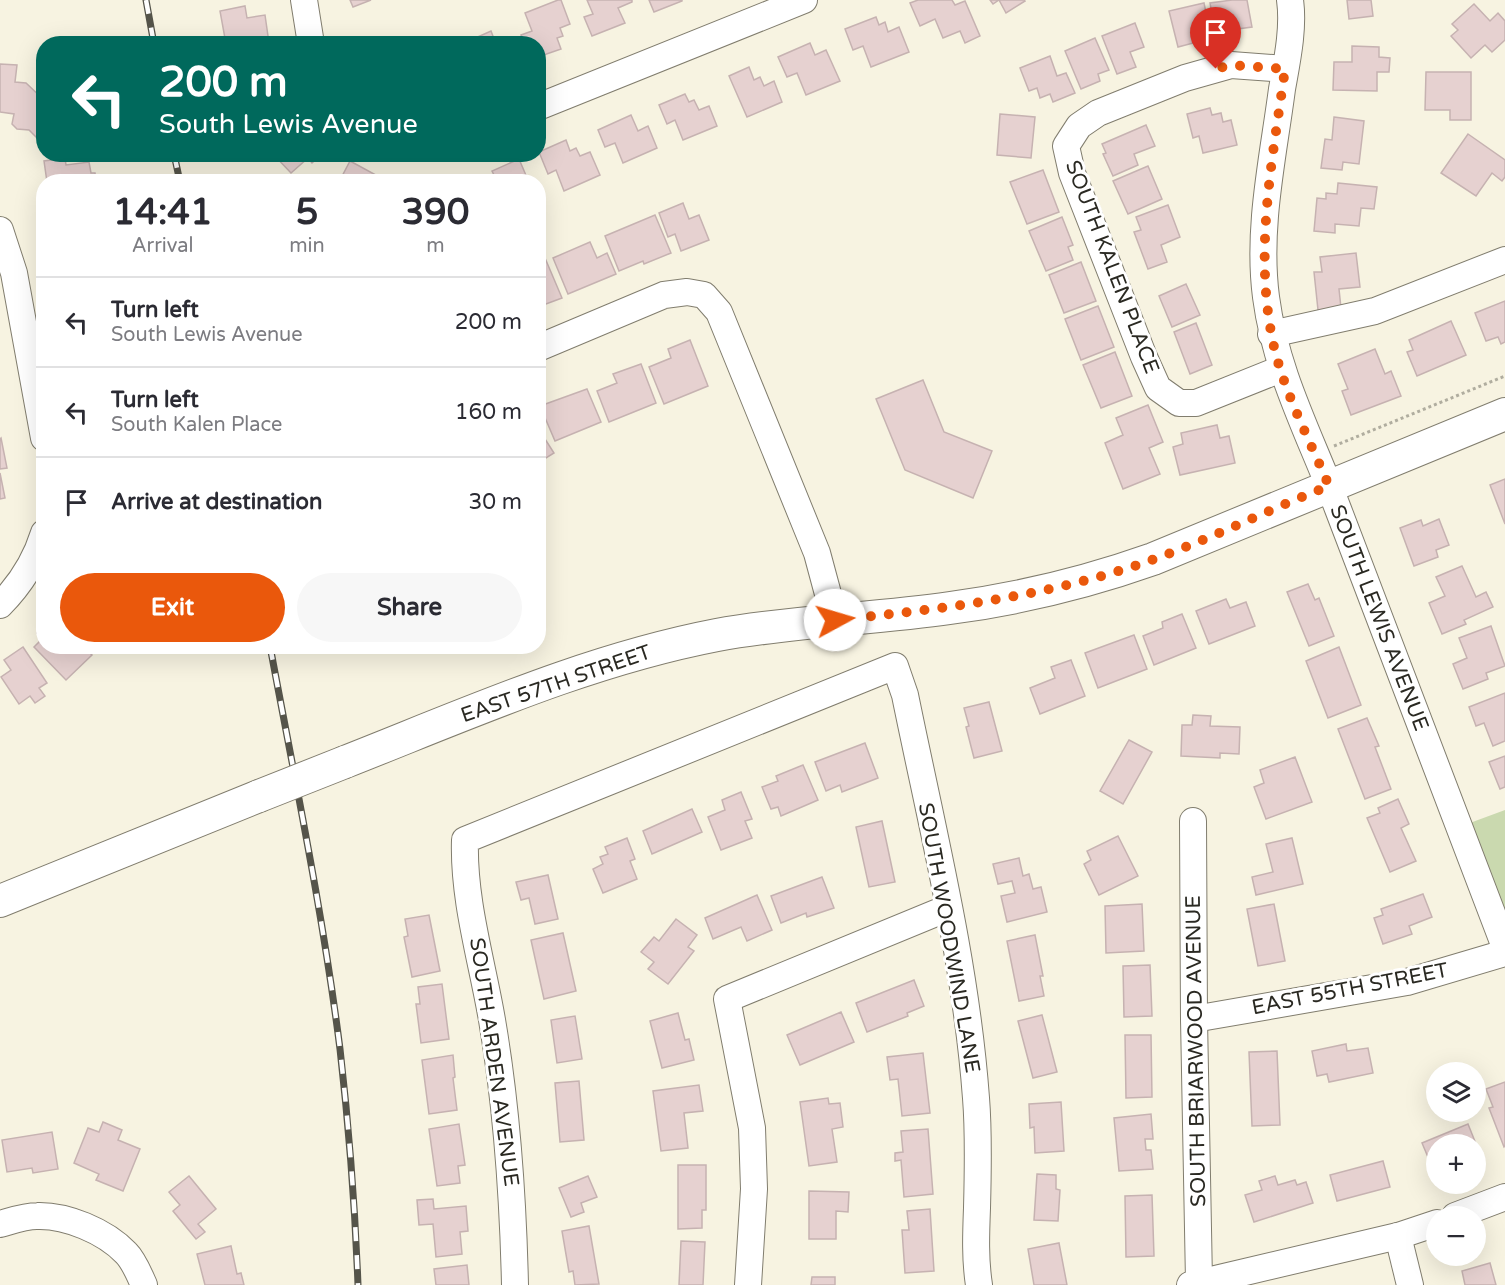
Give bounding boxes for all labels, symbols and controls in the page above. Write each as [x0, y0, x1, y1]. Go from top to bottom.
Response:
pin [1190, 7, 1241, 69]
icon: arrive [1199, 16, 1232, 49]
text: 200 m [159, 57, 288, 108]
icon: left [60, 60, 138, 138]
text: South Lewis Avenue [159, 108, 418, 141]
street label: SOUTH KALEN PLACE [1060, 157, 1164, 377]
text: 14:41 [113, 191, 213, 234]
text: 5 [296, 191, 318, 234]
text: 390 [401, 191, 469, 234]
text: Arrival [132, 234, 194, 258]
text: min [289, 234, 325, 258]
text: m [426, 234, 445, 258]
text: Turn left [111, 297, 199, 323]
icon: left [60, 306, 93, 339]
text: 200 m [455, 309, 522, 335]
text: South Lewis Avenue [111, 323, 303, 347]
text: Turn left [111, 387, 199, 413]
icon: left [60, 396, 93, 429]
text: 160 m [455, 399, 522, 425]
text: South Kalen Place [111, 413, 282, 437]
icon: arrive [60, 486, 93, 519]
text: Arrive at destination [111, 489, 322, 515]
text: 30 m [468, 489, 522, 515]
street label: SOUTH LEWIS AVENUE [1324, 501, 1434, 735]
button: Exit [60, 573, 285, 642]
button: Share [297, 573, 522, 642]
position arrow [803, 588, 867, 652]
street label: EAST 57TH STREET [458, 640, 655, 728]
street label: SOUTH WOODWIND LANE [913, 801, 985, 1075]
street label: SOUTH BRIARWOOD AVENUE [1181, 895, 1211, 1207]
street label: SOUTH ARDEN AVENUE [464, 936, 524, 1188]
street label: EAST 55TH STREET [1250, 958, 1450, 1020]
map controls [1426, 1062, 1486, 1266]
button: layers [1426, 1062, 1486, 1122]
button: + [1426, 1134, 1486, 1194]
button: − [1426, 1206, 1486, 1266]

